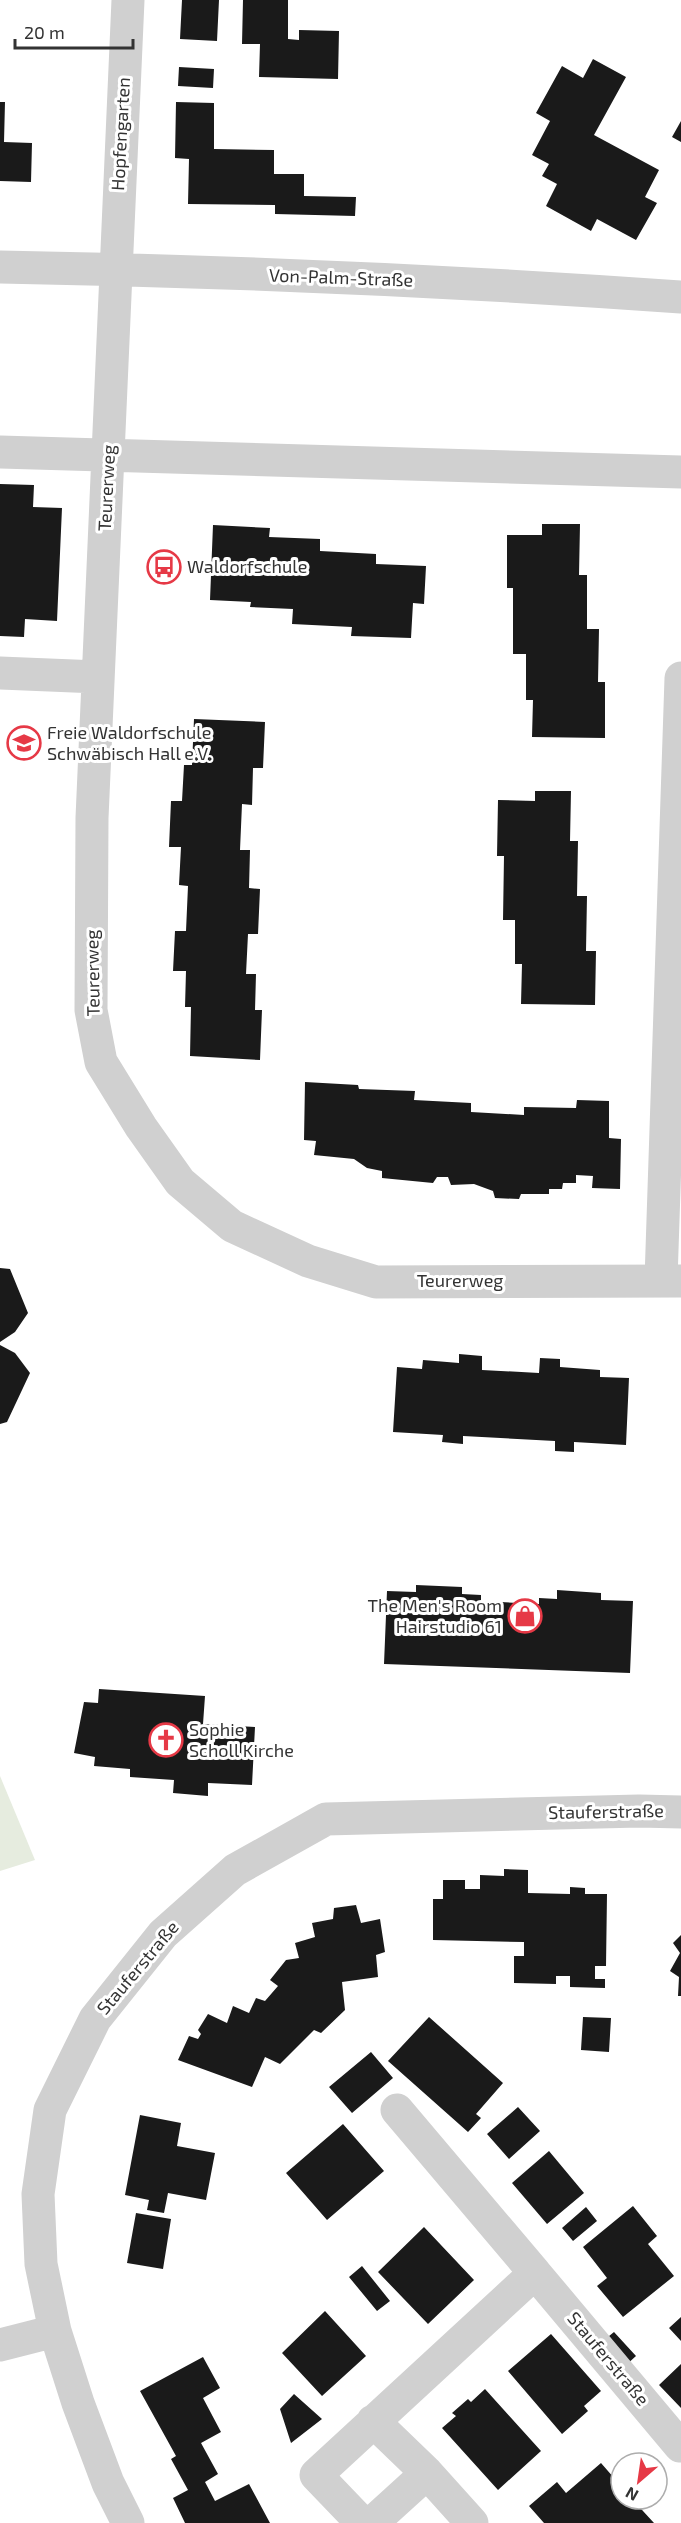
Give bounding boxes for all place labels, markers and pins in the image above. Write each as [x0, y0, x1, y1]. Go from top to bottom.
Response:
bus stop icon: Waldorfschule [146, 549, 182, 585]
place label: Waldorfschule [187, 555, 307, 577]
place label: Freie Waldorfschule Schwäbisch Hall e.V. [47, 721, 212, 764]
school or university icon: Freie Waldorfschule Schwäbisch Hall e.V. [6, 725, 42, 761]
place label: The Men's Room Hairstudio 61 [368, 1594, 502, 1637]
shop icon: The Men's Room Hairstudio 61 [507, 1598, 543, 1634]
place label: Sophie Scholl Kirche [189, 1718, 294, 1761]
church icon: Sophie Scholl Kirche [148, 1722, 184, 1758]

